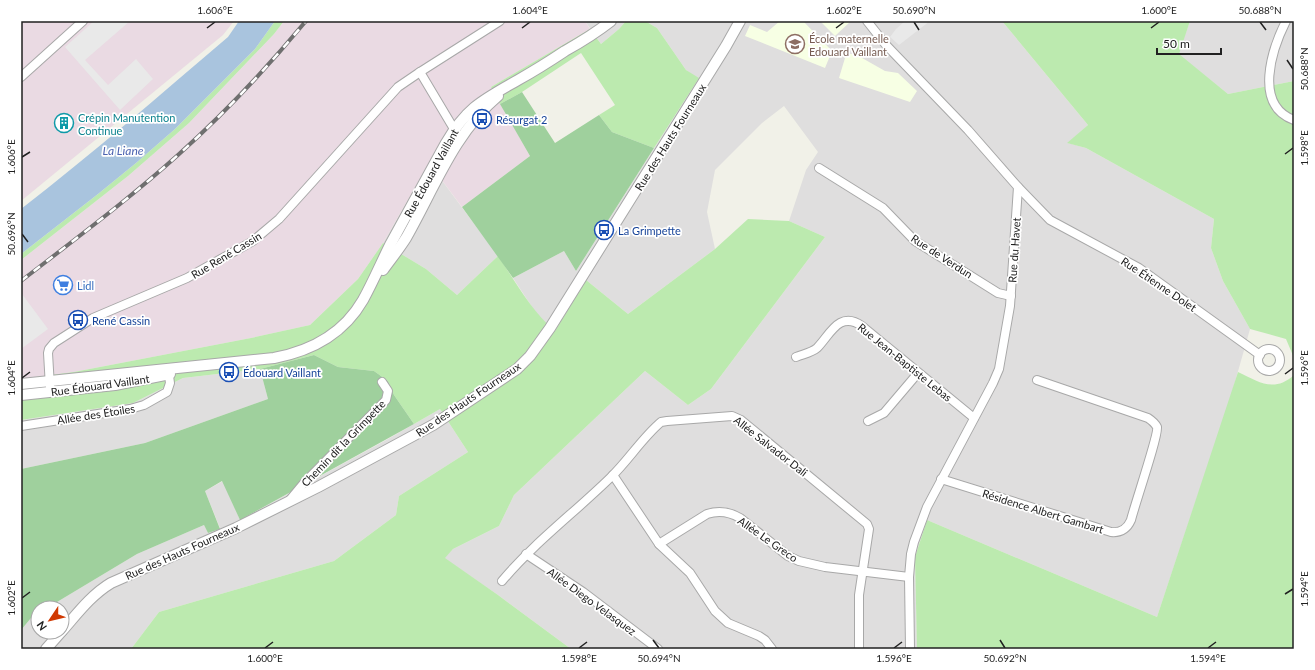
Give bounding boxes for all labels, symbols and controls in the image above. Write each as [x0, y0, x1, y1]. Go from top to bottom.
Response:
text: 1.606°E [197, 4, 233, 16]
text: 1.604°E [512, 4, 548, 16]
text: 1.602°E [826, 4, 862, 16]
text: 50.690°N [892, 4, 936, 16]
text: 1.600°E [1141, 4, 1177, 16]
text: 50.688°N [1238, 4, 1282, 16]
scale bar [1157, 30, 1221, 56]
place label: École maternelle Edouard Vaillant [809, 32, 889, 58]
school or university icon: École maternelle Edouard Vaillant [784, 33, 806, 55]
text: 50 m [1163, 36, 1190, 51]
text: 50.688°N [1298, 47, 1310, 91]
street label: Rue des Hauts Fourneaux [632, 81, 709, 193]
bus stop icon: Résurgat 2 [471, 108, 493, 130]
place label: Crépin Manutention Continue [78, 111, 175, 137]
building icon: Crépin Manutention Continue [53, 112, 75, 134]
place label: Résurgat 2 [496, 113, 547, 126]
street label: Rue Édouard Vaillant [401, 126, 461, 220]
text: 1.598°E [1298, 130, 1310, 166]
text: 1.606°E [5, 139, 17, 175]
water label: La Liane [102, 143, 144, 158]
text: 50.696°N [5, 212, 17, 256]
street label: Rue du Havet [1005, 217, 1023, 283]
bus stop icon: La Grimpette [593, 219, 615, 241]
place label: La Grimpette [618, 224, 681, 237]
street label: Rue René Cassin [189, 229, 263, 281]
street label: Rue de Verdun [909, 231, 975, 281]
street label: Rue Étienne Dolet [1119, 254, 1199, 314]
supermarket icon: Lidl [52, 274, 74, 296]
place label: Lidl [77, 279, 94, 292]
bus stop icon: René Cassin [67, 309, 89, 331]
place label: René Cassin [92, 314, 150, 327]
street label: Rue Jean-Baptiste Lebas [855, 320, 955, 404]
text: 1.596°E [1298, 350, 1310, 386]
street label: Rue des Hauts Fourneaux [413, 359, 523, 439]
text: 1.604°E [5, 360, 17, 396]
bus stop icon: Édouard Vaillant [218, 361, 240, 383]
place label: Édouard Vaillant [243, 366, 321, 379]
street label: Rue Édouard Vaillant [50, 372, 150, 398]
street label: Chemin dit la Grimpette [298, 397, 388, 489]
street label: Allée des Étoiles [56, 401, 136, 427]
street label: Allée Salvador Dali [732, 413, 811, 479]
street label: Résidence Albert Gambart [981, 486, 1105, 536]
street label: Allée Le Greco [736, 514, 800, 564]
street label: Rue des Hauts Fourneaux [123, 520, 242, 582]
street label: Allée Diego Velasquez [545, 564, 639, 638]
text: 1.594°E [1298, 571, 1310, 607]
text: 1.602°E [5, 580, 17, 616]
north arrow [30, 600, 70, 640]
text: N [34, 619, 49, 633]
text: 1.600°E [247, 652, 283, 664]
text: 1.598°E [561, 652, 597, 664]
text: 50.694°N [637, 652, 681, 664]
text: 1.596°E [876, 652, 912, 664]
text: 50.692°N [983, 652, 1027, 664]
text: 1.594°E [1190, 652, 1226, 664]

